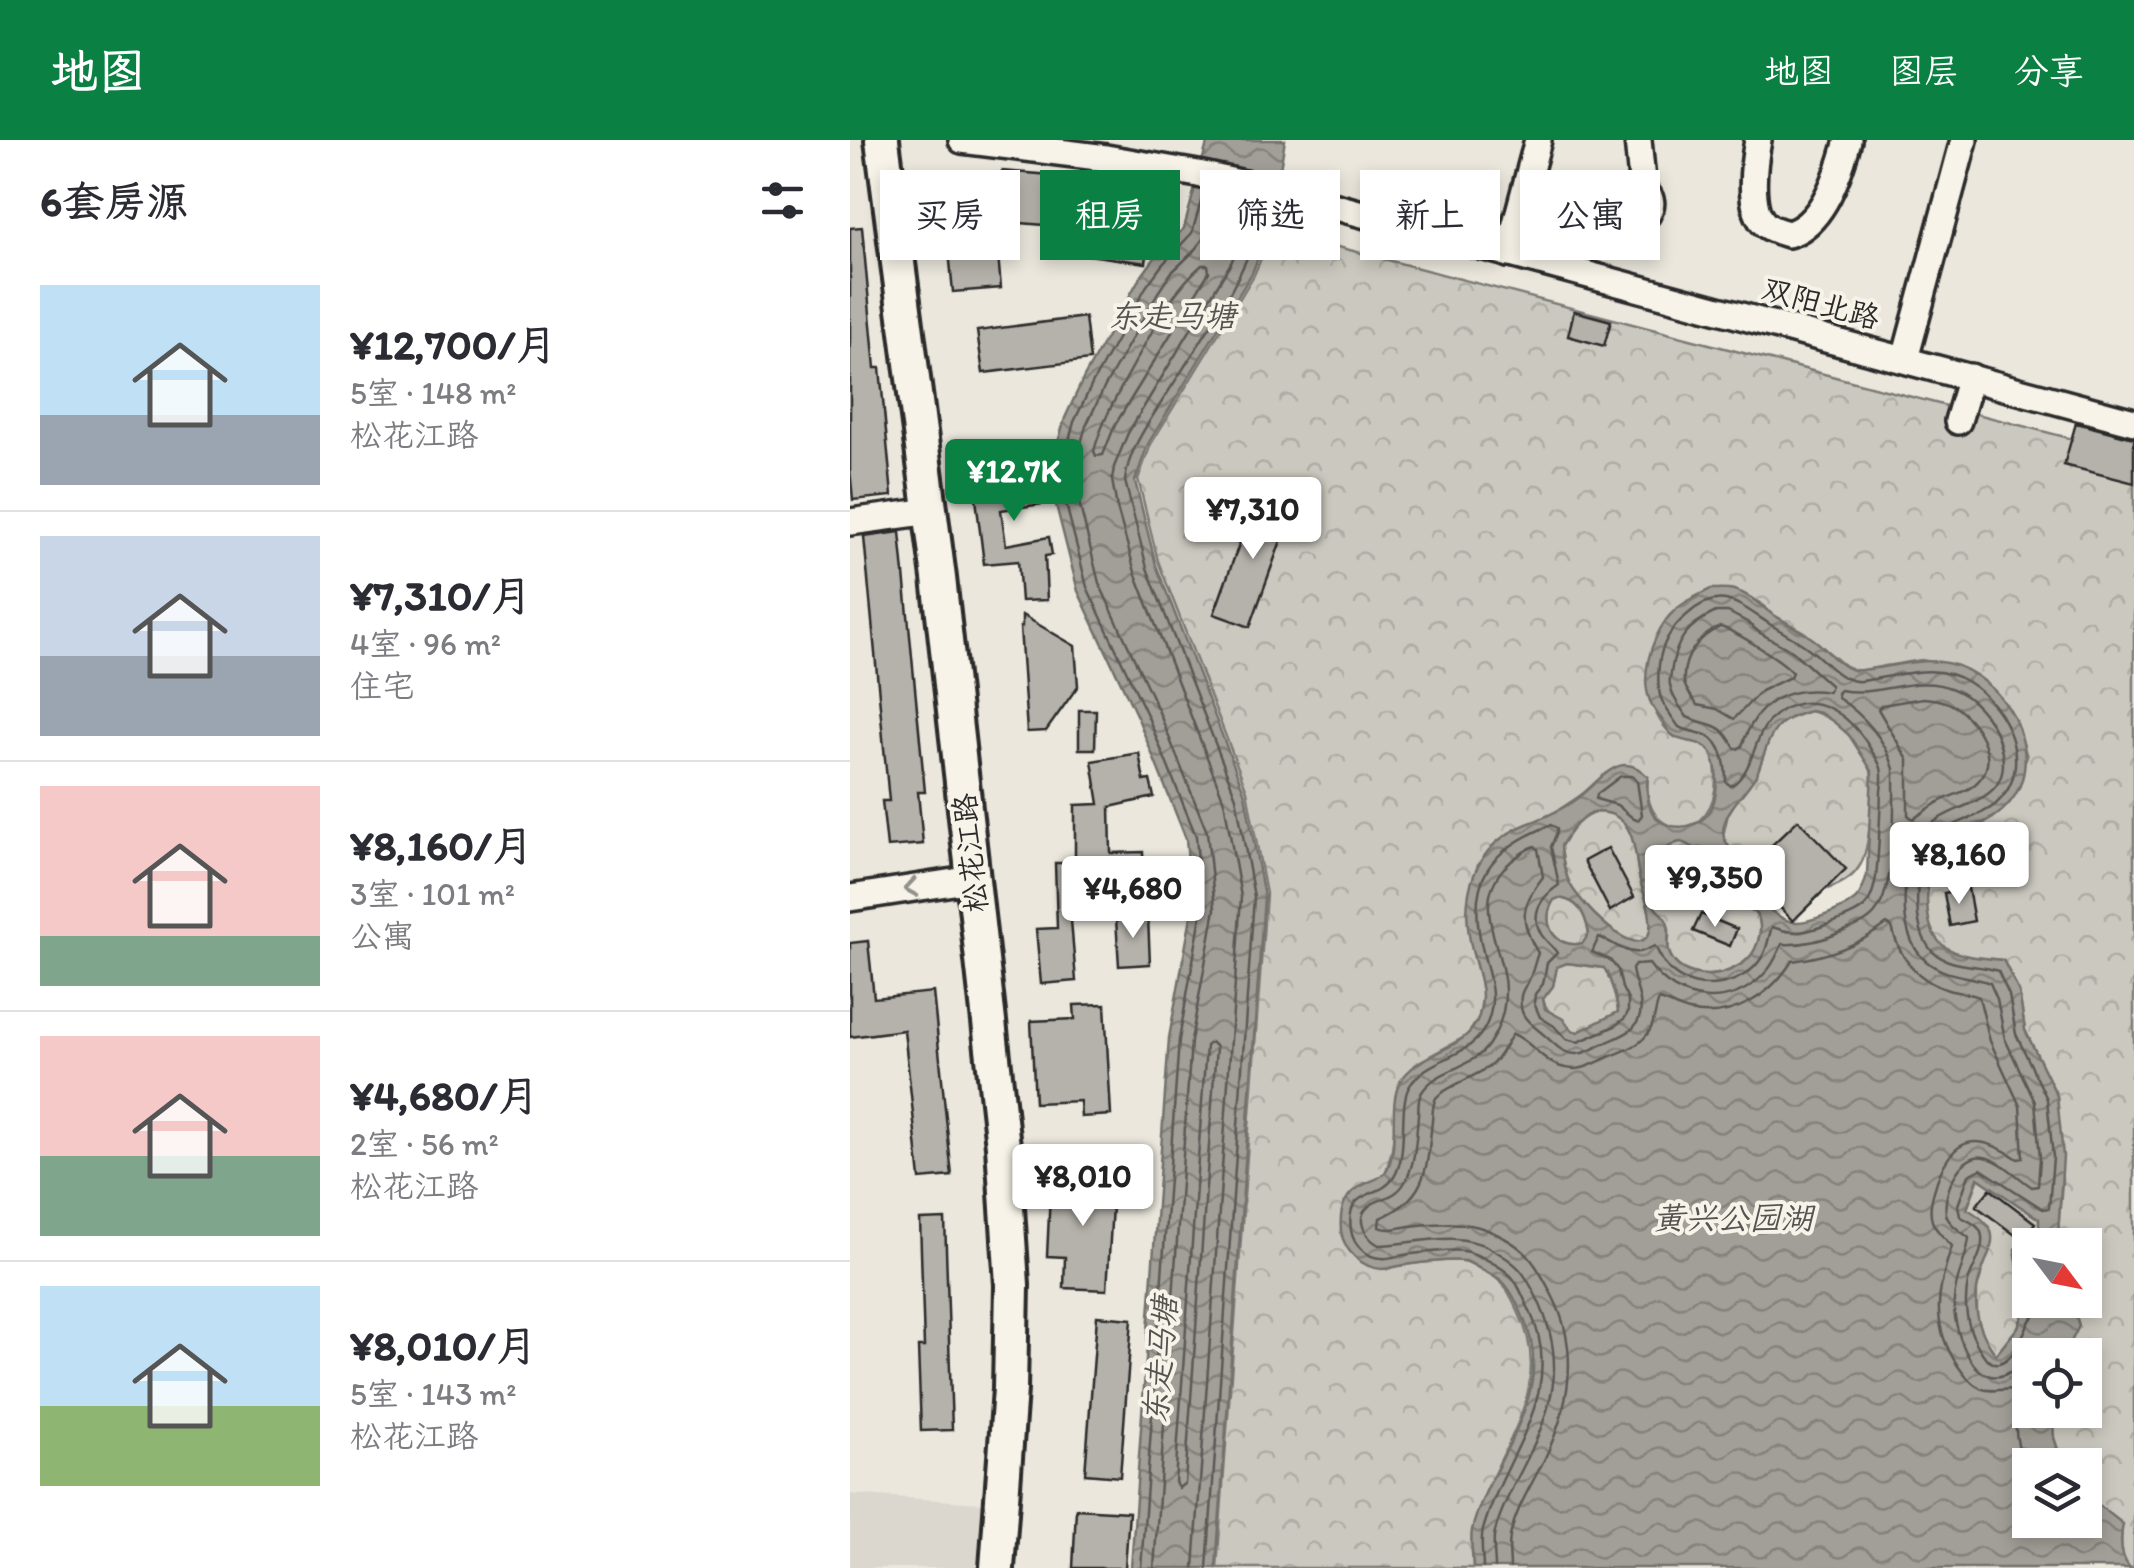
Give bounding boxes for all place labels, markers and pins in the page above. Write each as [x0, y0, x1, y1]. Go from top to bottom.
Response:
pin: ¥12.7K [933, 439, 1095, 524]
pin: ¥7,310 [1172, 477, 1334, 562]
pin: ¥8,160 [1878, 822, 2040, 907]
pin: ¥9,350 [1634, 845, 1796, 930]
pin: ¥4,680 [1052, 856, 1214, 941]
pin: ¥8,010 [1002, 1144, 1164, 1229]

